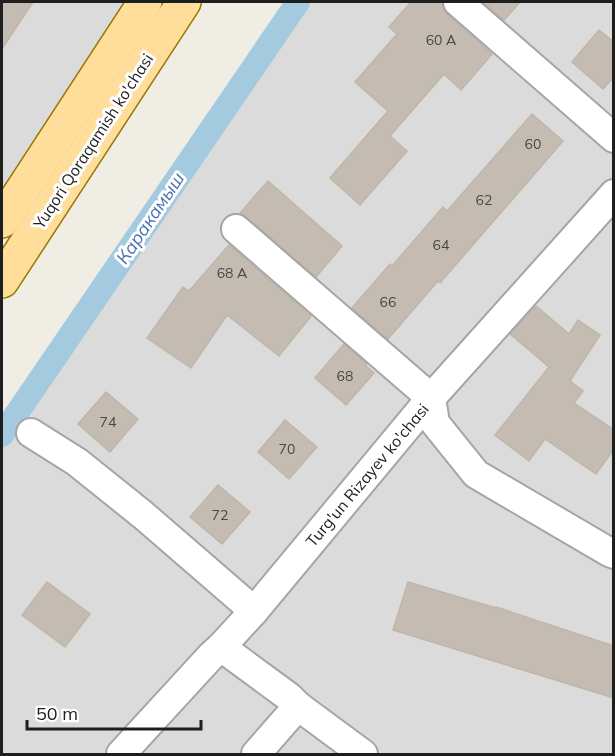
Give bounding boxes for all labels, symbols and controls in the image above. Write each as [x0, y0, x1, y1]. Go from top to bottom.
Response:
house number: 60 A [426, 31, 457, 49]
street label: Yuqori Qoraqamish ko'chasi [28, 50, 157, 233]
house number: 60 [525, 135, 541, 153]
water label: Каракамыш [111, 168, 189, 268]
house number: 62 [476, 191, 492, 209]
house number: 64 [433, 236, 450, 254]
house number: 68 A [217, 264, 248, 282]
house number: 66 [380, 293, 396, 311]
house number: 68 [337, 367, 353, 385]
street label: Turg'un Rizayev ko'chasi [301, 399, 433, 551]
house number: 74 [100, 413, 117, 431]
house number: 70 [279, 440, 295, 458]
house number: 72 [212, 506, 228, 524]
scale bar [27, 693, 201, 731]
text: 50 m [36, 702, 78, 725]

